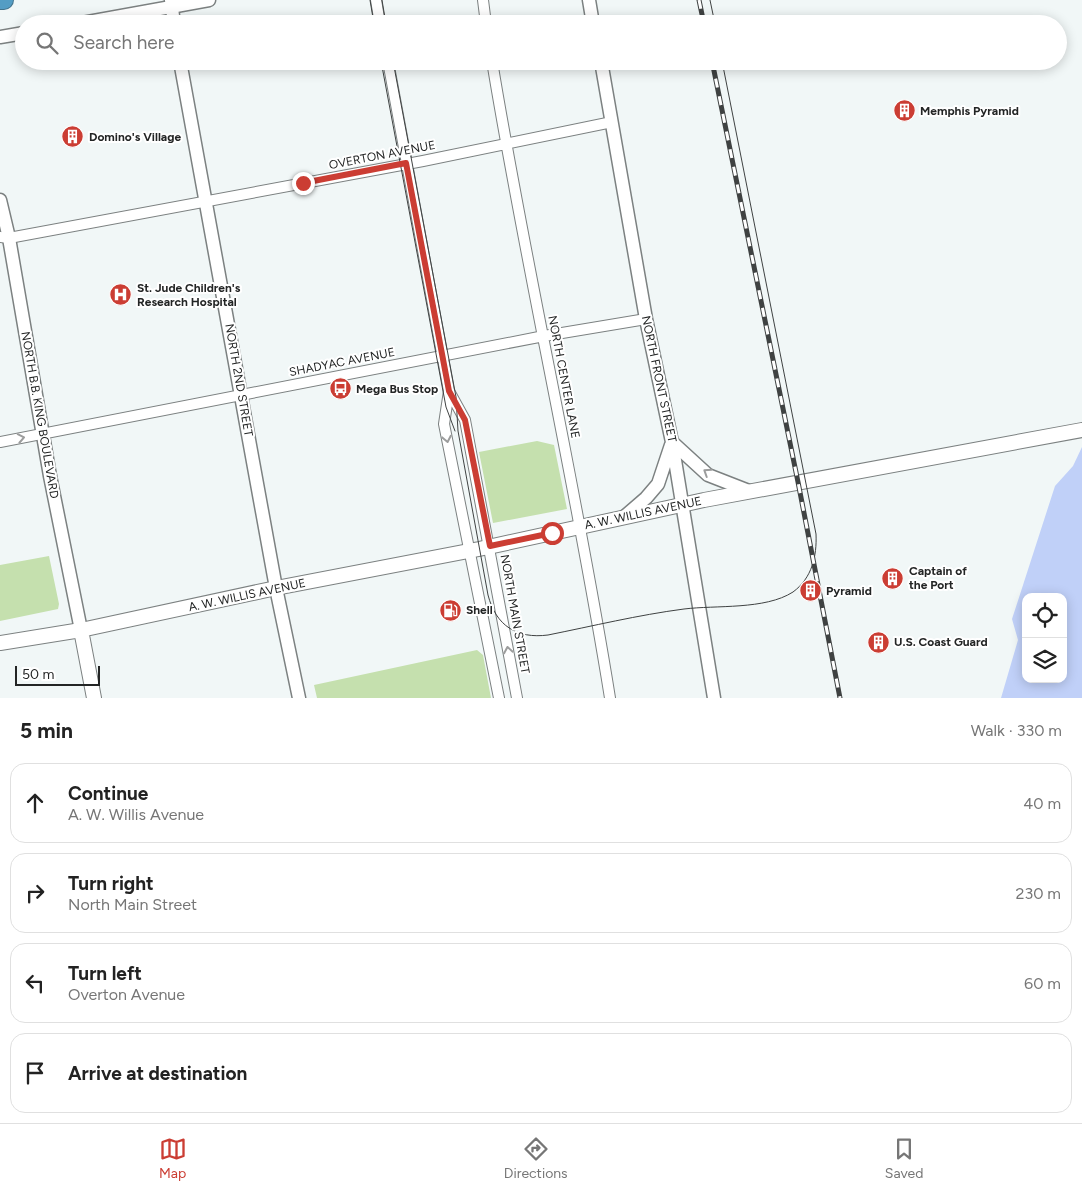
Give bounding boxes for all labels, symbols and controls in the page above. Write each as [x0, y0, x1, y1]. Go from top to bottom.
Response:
search box [15, 15, 1067, 70]
icon: search [33, 29, 61, 57]
text: Search here [73, 31, 175, 54]
building icon: Memphis Pyramid [892, 99, 916, 123]
place label: Memphis Pyramid [920, 104, 1019, 118]
building icon: Domino's Village [61, 125, 85, 149]
place label: Domino's Village [89, 130, 181, 144]
street label: OVERTON AVENUE [328, 138, 436, 172]
route end [292, 172, 315, 195]
place label: St. Jude Children's Research Hospital [137, 281, 241, 309]
hospital icon: St. Jude Children's Research Hospital [109, 283, 133, 307]
street label: NORTH CENTER LANE [545, 314, 583, 440]
street label: NORTH FRONT STREET [639, 314, 679, 444]
street label: NORTH 2ND STREET [222, 323, 256, 438]
street label: NORTH B.B. KING BOULEVARD [18, 330, 62, 500]
street label: SHADYAC AVENUE [288, 345, 396, 379]
bus stop icon: Mega Bus Stop [328, 377, 352, 401]
place label: Mega Bus Stop [356, 382, 438, 396]
one-way arrow [17, 433, 26, 444]
one-way arrow [441, 435, 451, 444]
one-way arrow [703, 469, 712, 479]
street label: A. W. WILLIS AVENUE [583, 494, 703, 532]
route start [541, 522, 564, 545]
street label: NORTH MAIN STREET [498, 553, 532, 675]
place label: Captain of the Port [909, 564, 967, 592]
building icon: Captain of the Port [881, 566, 905, 590]
street label: A. W. WILLIS AVENUE [187, 576, 307, 614]
building icon: Pyramid [798, 579, 822, 603]
place label: Pyramid [826, 584, 872, 598]
map controls [1022, 593, 1067, 683]
button: locate [1022, 593, 1067, 638]
fuel station icon: Shell [438, 598, 462, 622]
place label: Shell [466, 603, 493, 617]
building icon: U.S. Coast Guard [866, 630, 890, 654]
place label: U.S. Coast Guard [894, 635, 988, 649]
button: layers [1022, 638, 1067, 683]
one-way arrow [504, 646, 514, 654]
scale bar [15, 663, 100, 686]
text: 50 m [22, 666, 54, 683]
text: 5 min [20, 718, 73, 743]
text: Walk · 330 m [971, 721, 1062, 740]
text: Continue [68, 782, 148, 805]
icon: ahead [21, 789, 49, 817]
text: 40 m [1023, 794, 1061, 813]
text: A. W. Willis Avenue [68, 805, 204, 824]
text: Turn right [68, 872, 154, 895]
icon: right [21, 879, 49, 907]
text: 230 m [1016, 884, 1061, 903]
text: North Main Street [68, 895, 197, 914]
text: Turn left [68, 962, 142, 985]
icon: left [21, 969, 49, 997]
text: 60 m [1024, 974, 1061, 993]
text: Overton Avenue [68, 985, 185, 1004]
icon: arrive [21, 1059, 49, 1087]
text: Arrive at destination [68, 1062, 247, 1085]
tab: Map [159, 1135, 187, 1182]
tab: Directions [504, 1135, 568, 1182]
tab: Saved [885, 1135, 923, 1182]

